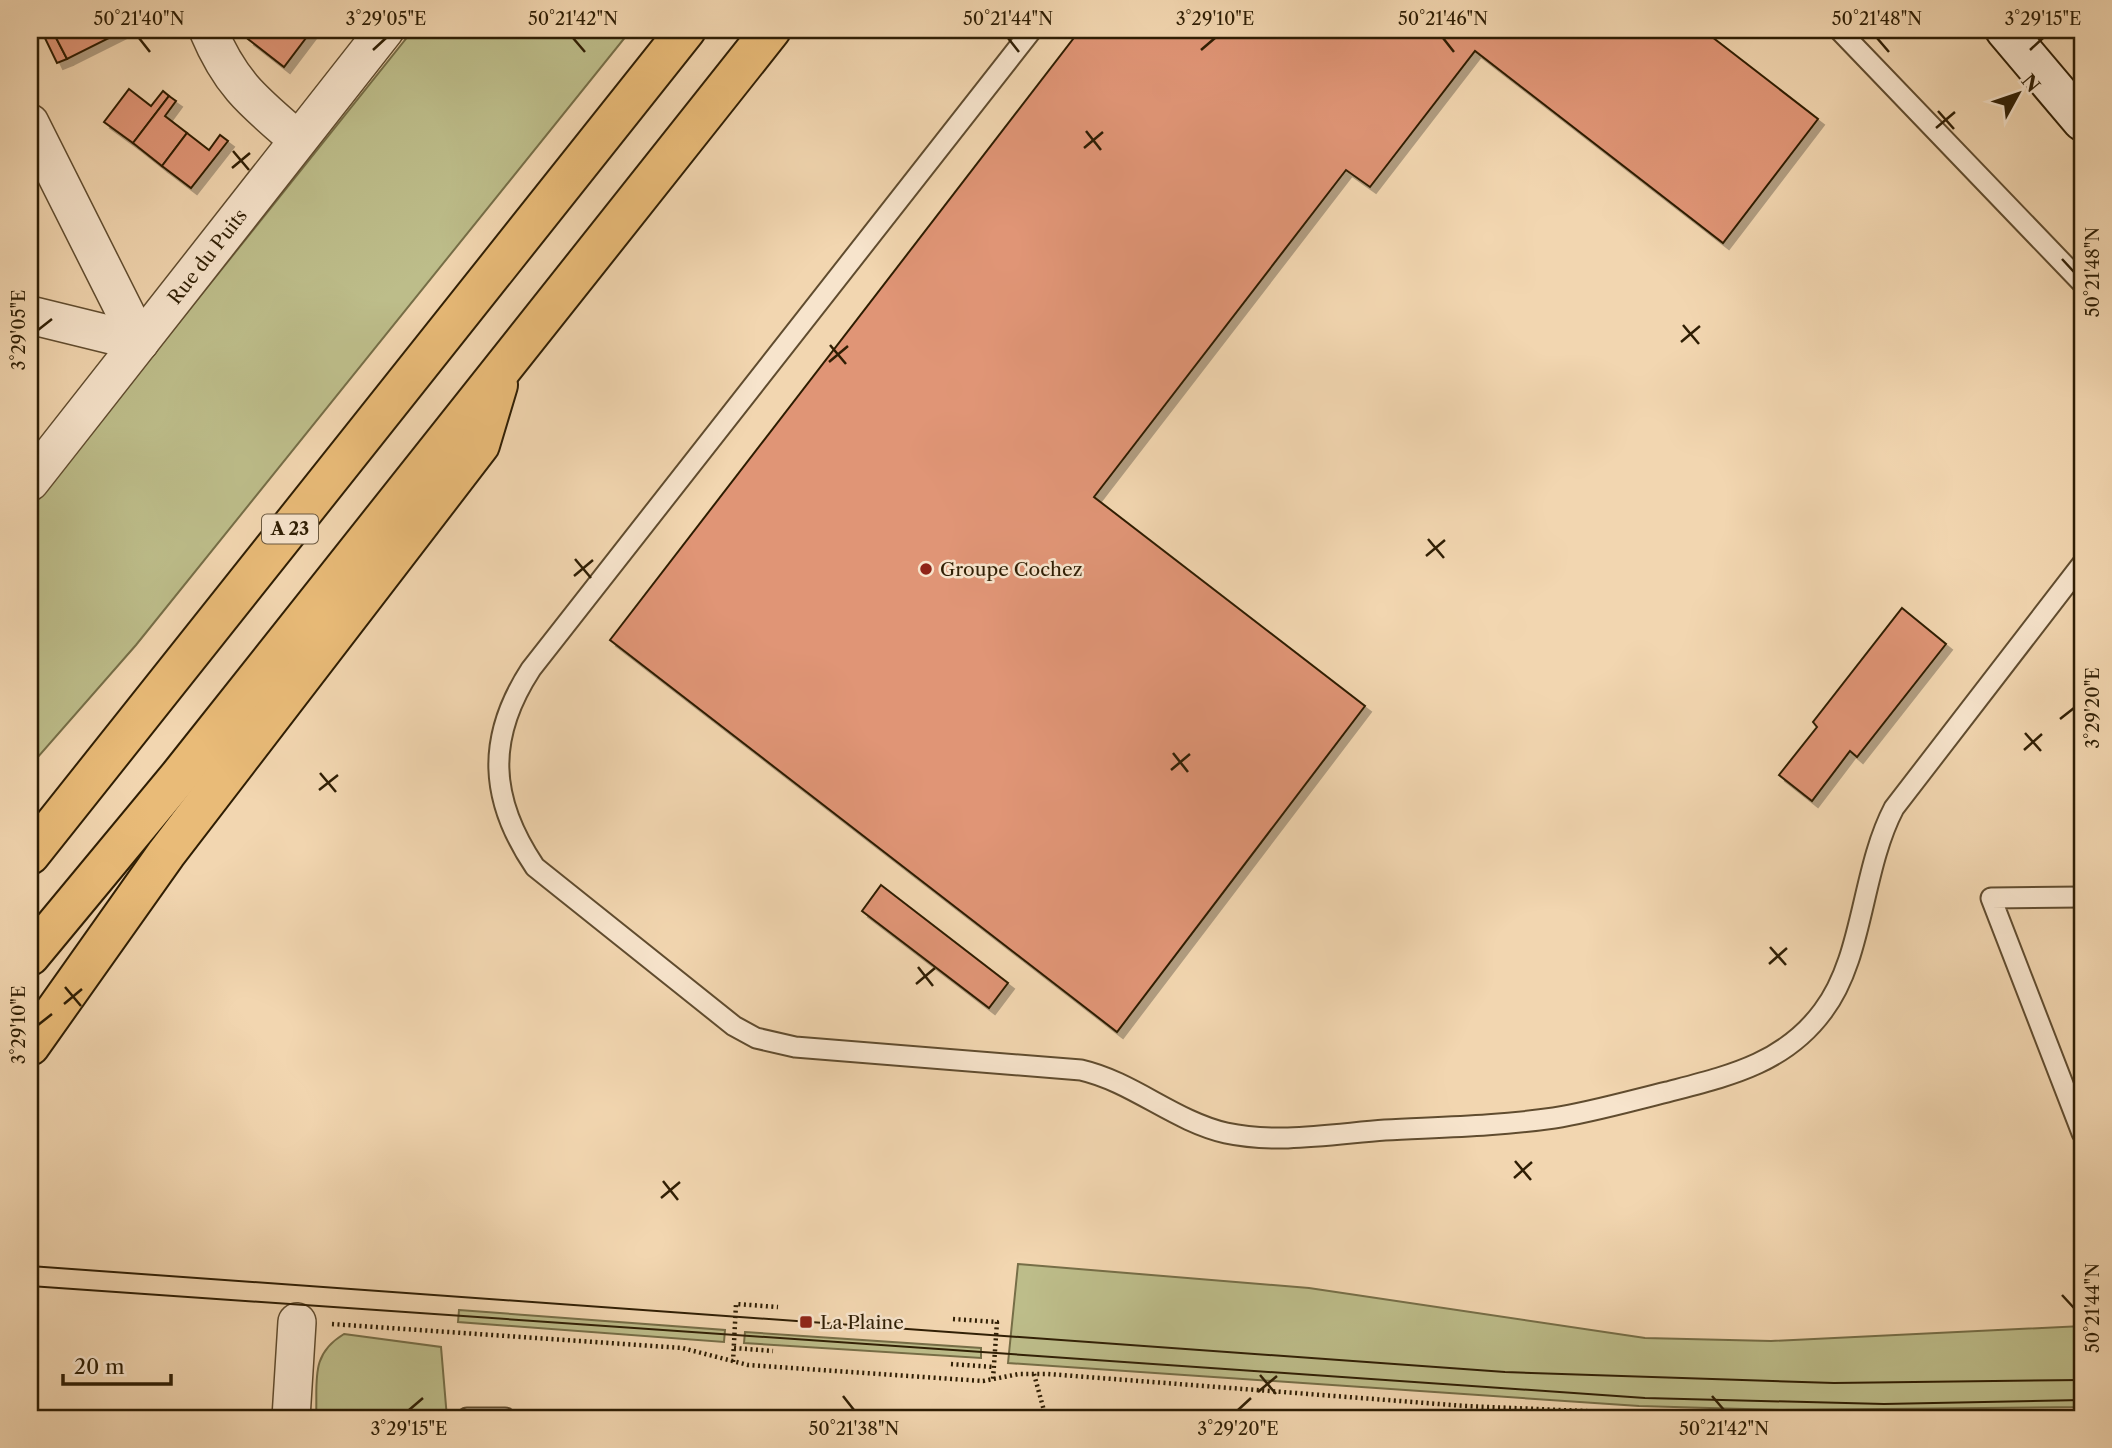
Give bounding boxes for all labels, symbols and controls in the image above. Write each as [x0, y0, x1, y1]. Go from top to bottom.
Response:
text: 50°21'40"N [93, 8, 185, 30]
text: 3°29'05"E [346, 8, 426, 30]
text: 50°21'42"N [528, 8, 618, 30]
text: 50°21'44"N [963, 8, 1053, 30]
text: 3°29'10"E [1176, 8, 1254, 30]
text: 50°21'46"N [1398, 8, 1488, 30]
text: 50°21'48"N [1832, 8, 1922, 30]
text: 3°29'15"E [2004, 8, 2082, 30]
north arrow [1982, 60, 2052, 130]
text: N [2017, 70, 2045, 97]
street label: Rue du Puits [163, 204, 252, 309]
text: 50°21'48"N [2082, 227, 2104, 317]
text: 3°29'05"E [8, 290, 30, 370]
road number: A 23 [262, 514, 318, 544]
place label: Groupe Cochez [940, 558, 1082, 581]
marker: Groupe Cochez [918, 561, 934, 577]
text: 3°29'20"E [2082, 667, 2104, 749]
text: 3°29'10"E [8, 986, 30, 1064]
text: 50°21'44"N [2082, 1263, 2104, 1353]
place label: La Plaine [820, 1311, 904, 1334]
marker: La Plaine [798, 1314, 814, 1330]
scale bar [63, 1343, 172, 1387]
text: 20 m [74, 1354, 125, 1379]
text: 3°29'15"E [370, 1418, 448, 1440]
text: 50°21'38"N [809, 1418, 900, 1440]
text: 3°29'20"E [1197, 1418, 1279, 1440]
text: 50°21'42"N [1679, 1418, 1769, 1440]

